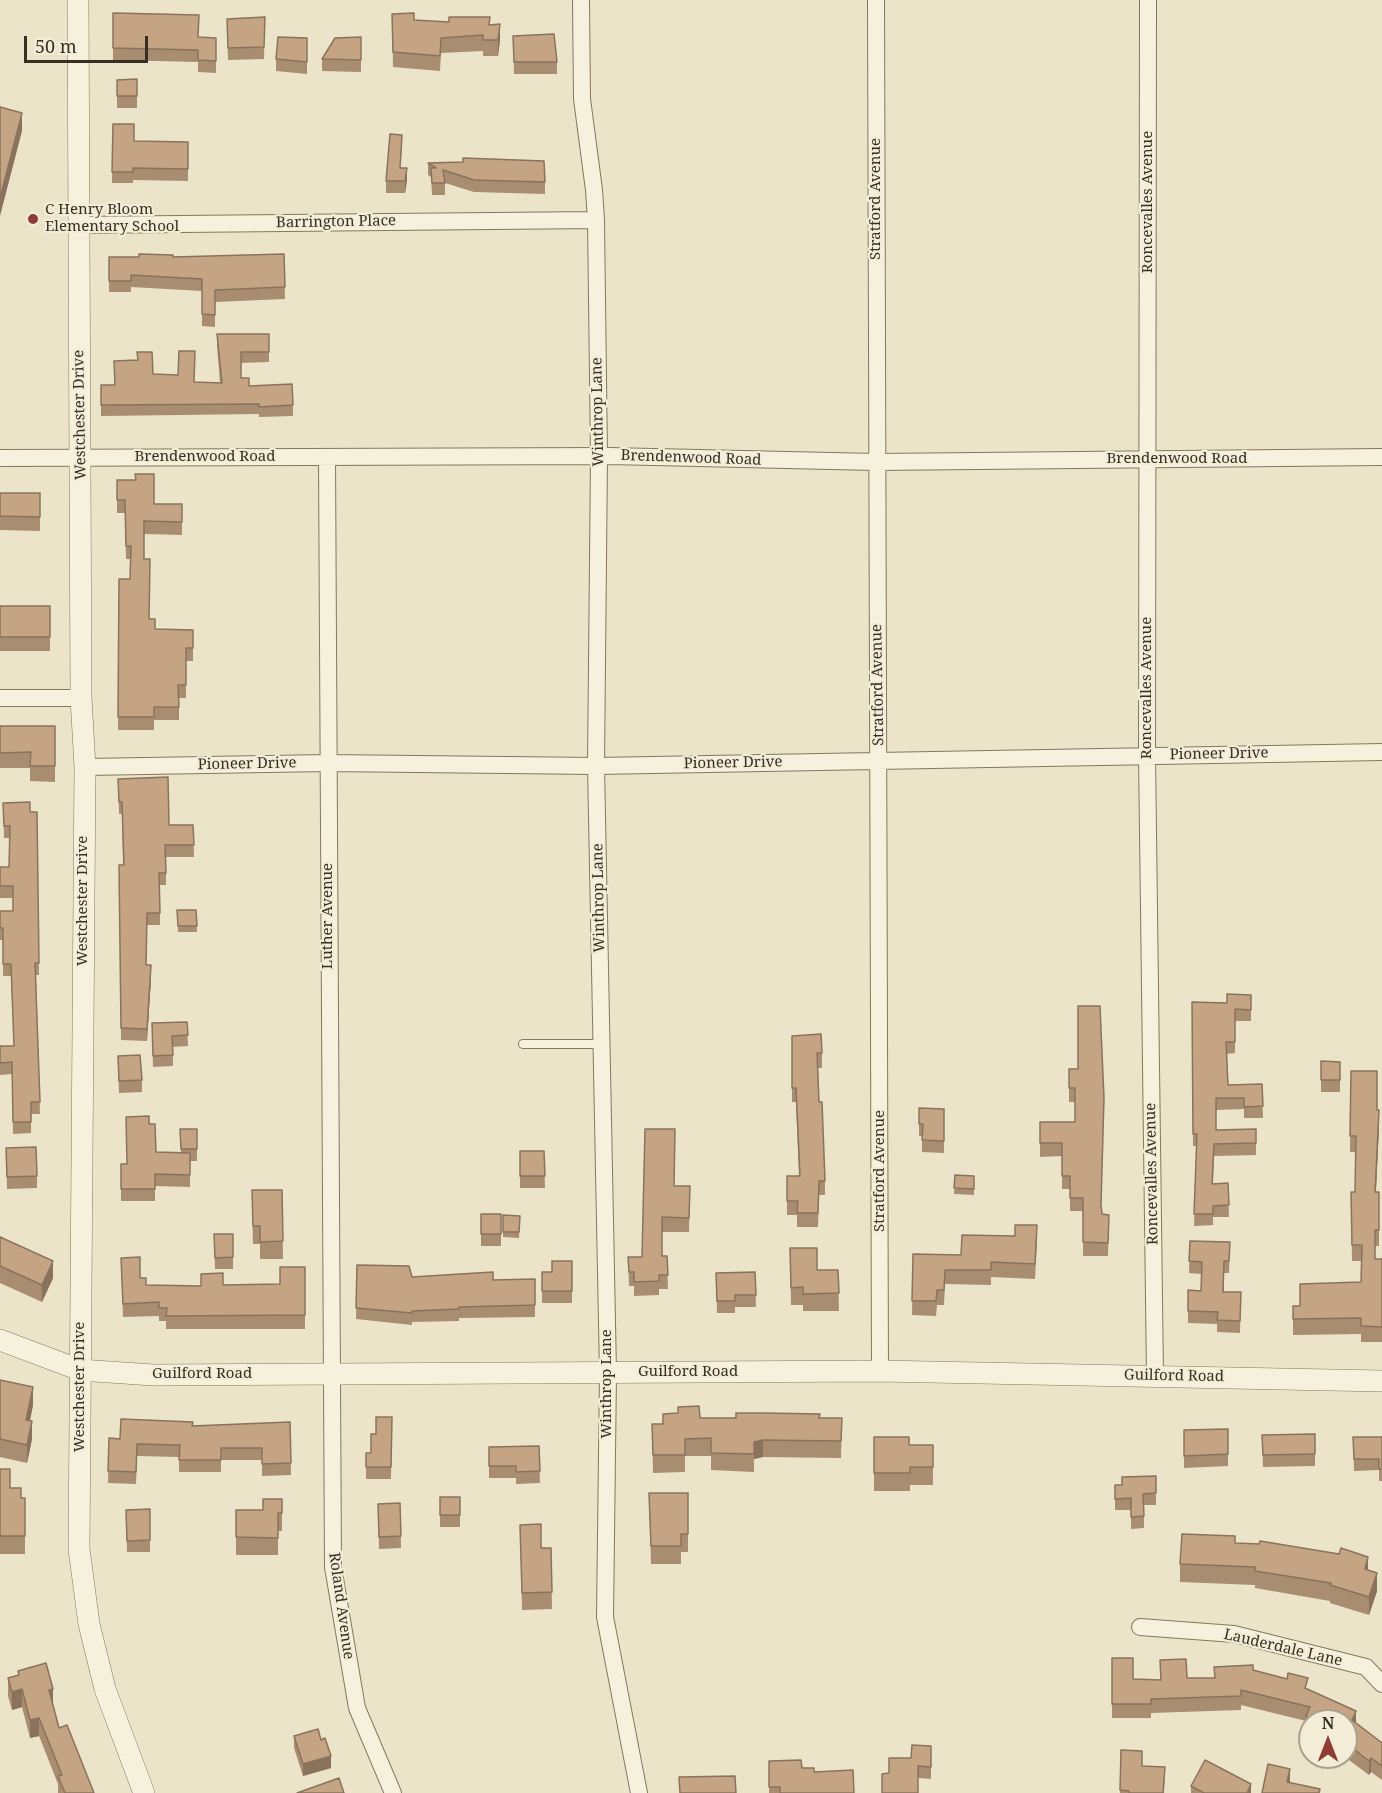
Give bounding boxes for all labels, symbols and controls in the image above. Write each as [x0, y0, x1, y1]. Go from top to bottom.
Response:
scale bar [27, 24, 152, 62]
text: 50 m [35, 34, 77, 58]
street label: Roncevalles Avenue [1139, 131, 1157, 273]
street label: Stratford Avenue [867, 138, 885, 260]
place label: C Henry Bloom Elementary School [45, 201, 179, 236]
marker: C Henry Bloom Elementary School [26, 212, 40, 226]
street label: Barrington Place [276, 212, 396, 232]
street label: Westchester Drive [70, 350, 90, 480]
street label: Winthrop Lane [588, 357, 608, 467]
street label: Brendenwood Road [620, 447, 762, 469]
street label: Brendenwood Road [135, 448, 275, 466]
street label: Brendenwood Road [1107, 450, 1247, 468]
street label: Roncevalles Avenue [1138, 617, 1156, 759]
street label: Stratford Avenue [868, 624, 888, 746]
street label: Pioneer Drive [1170, 744, 1268, 764]
street label: Pioneer Drive [684, 753, 782, 773]
street label: Pioneer Drive [198, 754, 296, 774]
street label: Westchester Drive [74, 836, 92, 966]
street label: Winthrop Lane [589, 843, 609, 953]
street label: Luther Avenue [319, 863, 337, 969]
street label: Roncevalles Avenue [1142, 1103, 1162, 1245]
street label: Stratford Avenue [871, 1110, 889, 1232]
street label: Westchester Drive [71, 1322, 89, 1452]
street label: Winthrop Lane [598, 1329, 616, 1439]
street label: Guilford Road [638, 1363, 738, 1381]
street label: Guilford Road [152, 1365, 252, 1383]
street label: Guilford Road [1124, 1366, 1224, 1386]
street label: Roland Avenue [325, 1551, 357, 1661]
street label: Lauderdale Lane [1222, 1626, 1344, 1670]
north arrow [1298, 1709, 1358, 1769]
text: N [1322, 1712, 1334, 1734]

